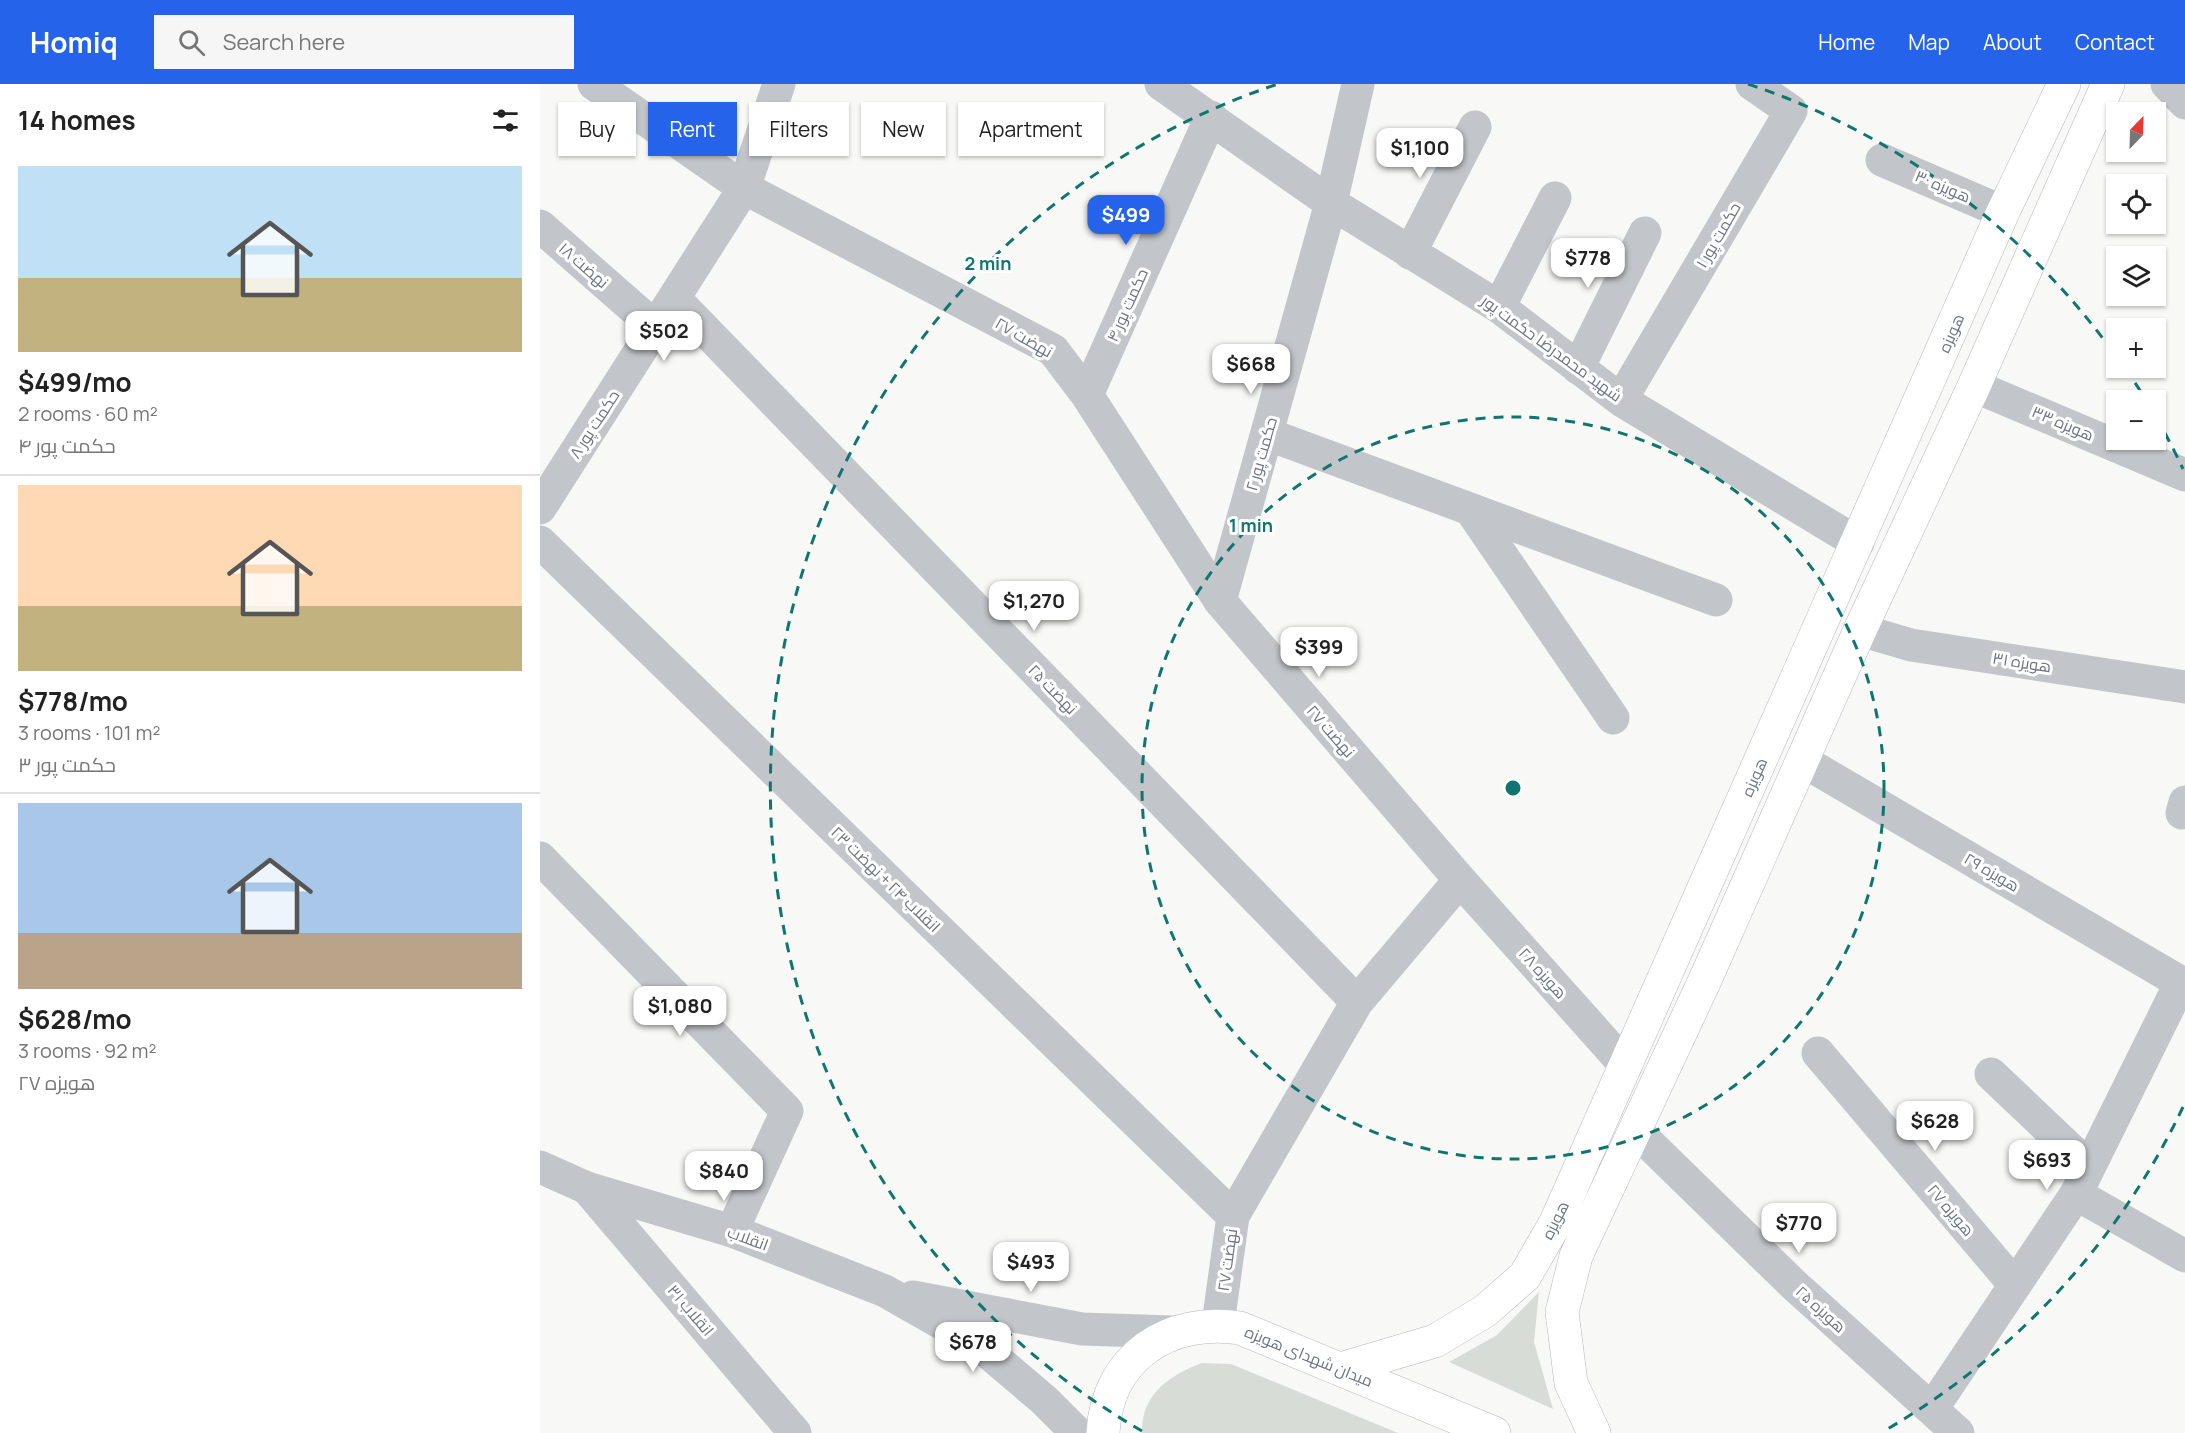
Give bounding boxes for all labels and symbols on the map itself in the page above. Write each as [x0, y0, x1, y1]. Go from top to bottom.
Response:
north arrow [2106, 102, 2166, 162]
pin: $1,100 [1371, 128, 1469, 179]
street label: هویزه ۳۰ [1912, 164, 1974, 208]
pin: $499 [1090, 195, 1162, 246]
street label: حکمت پور ۱ [1690, 198, 1746, 272]
street label: نهضت ۱۸ [554, 237, 614, 293]
pin: $778 [1552, 238, 1624, 289]
text: 2 min [965, 251, 1011, 275]
street label: حکمت پور ۴ [1101, 265, 1154, 346]
street label: شهید محمدرضا حکمت پور [1476, 289, 1627, 407]
street label: هویزه [1933, 310, 1969, 356]
pin: $502 [628, 311, 700, 362]
street label: نهضت ۲۷ [991, 312, 1057, 362]
pin: $668 [1215, 344, 1287, 395]
street label: حکمت پور ۸ [564, 386, 625, 463]
street label: هویزه ۳۳ [2029, 400, 2097, 446]
street label: حکمت پور ۲ [1240, 415, 1283, 494]
text: 1 min [1229, 513, 1273, 537]
pin: $1,270 [985, 581, 1083, 632]
pin: $399 [1283, 627, 1355, 678]
street label: هویزه ۳۱ [1991, 646, 2053, 678]
street label: نهضت ۲۵ [1024, 659, 1082, 719]
street label: نهضت ۲۷ [1302, 700, 1360, 762]
street label: هویزه [1736, 754, 1772, 800]
centre of rings [1503, 778, 1523, 798]
street label: انقلاب ۲۴ + نهضت ۲۳ [827, 821, 945, 937]
street label: هویزه ۲۹ [1960, 847, 2024, 897]
street label: هویزه ۲۸ [1514, 943, 1572, 1003]
pin: $1,080 [631, 986, 729, 1037]
pin: $628 [1899, 1101, 1971, 1152]
pin: $693 [2011, 1140, 2083, 1191]
pin: $840 [688, 1151, 760, 1202]
street label: هویزه ۲۷ [1923, 1179, 1979, 1241]
street label: هویزه [1536, 1197, 1574, 1243]
pin: $770 [1763, 1203, 1835, 1254]
street label: انقلاب [724, 1220, 772, 1256]
street label: نهضت ۲۷ [1212, 1227, 1242, 1293]
pin: $493 [995, 1242, 1067, 1293]
street label: انقلاب ۳۱ [663, 1280, 719, 1340]
street label: هویزه ۲۵ [1791, 1280, 1851, 1338]
street label: میدان شهدای هویزه [1242, 1320, 1376, 1392]
pin: $678 [937, 1322, 1009, 1373]

